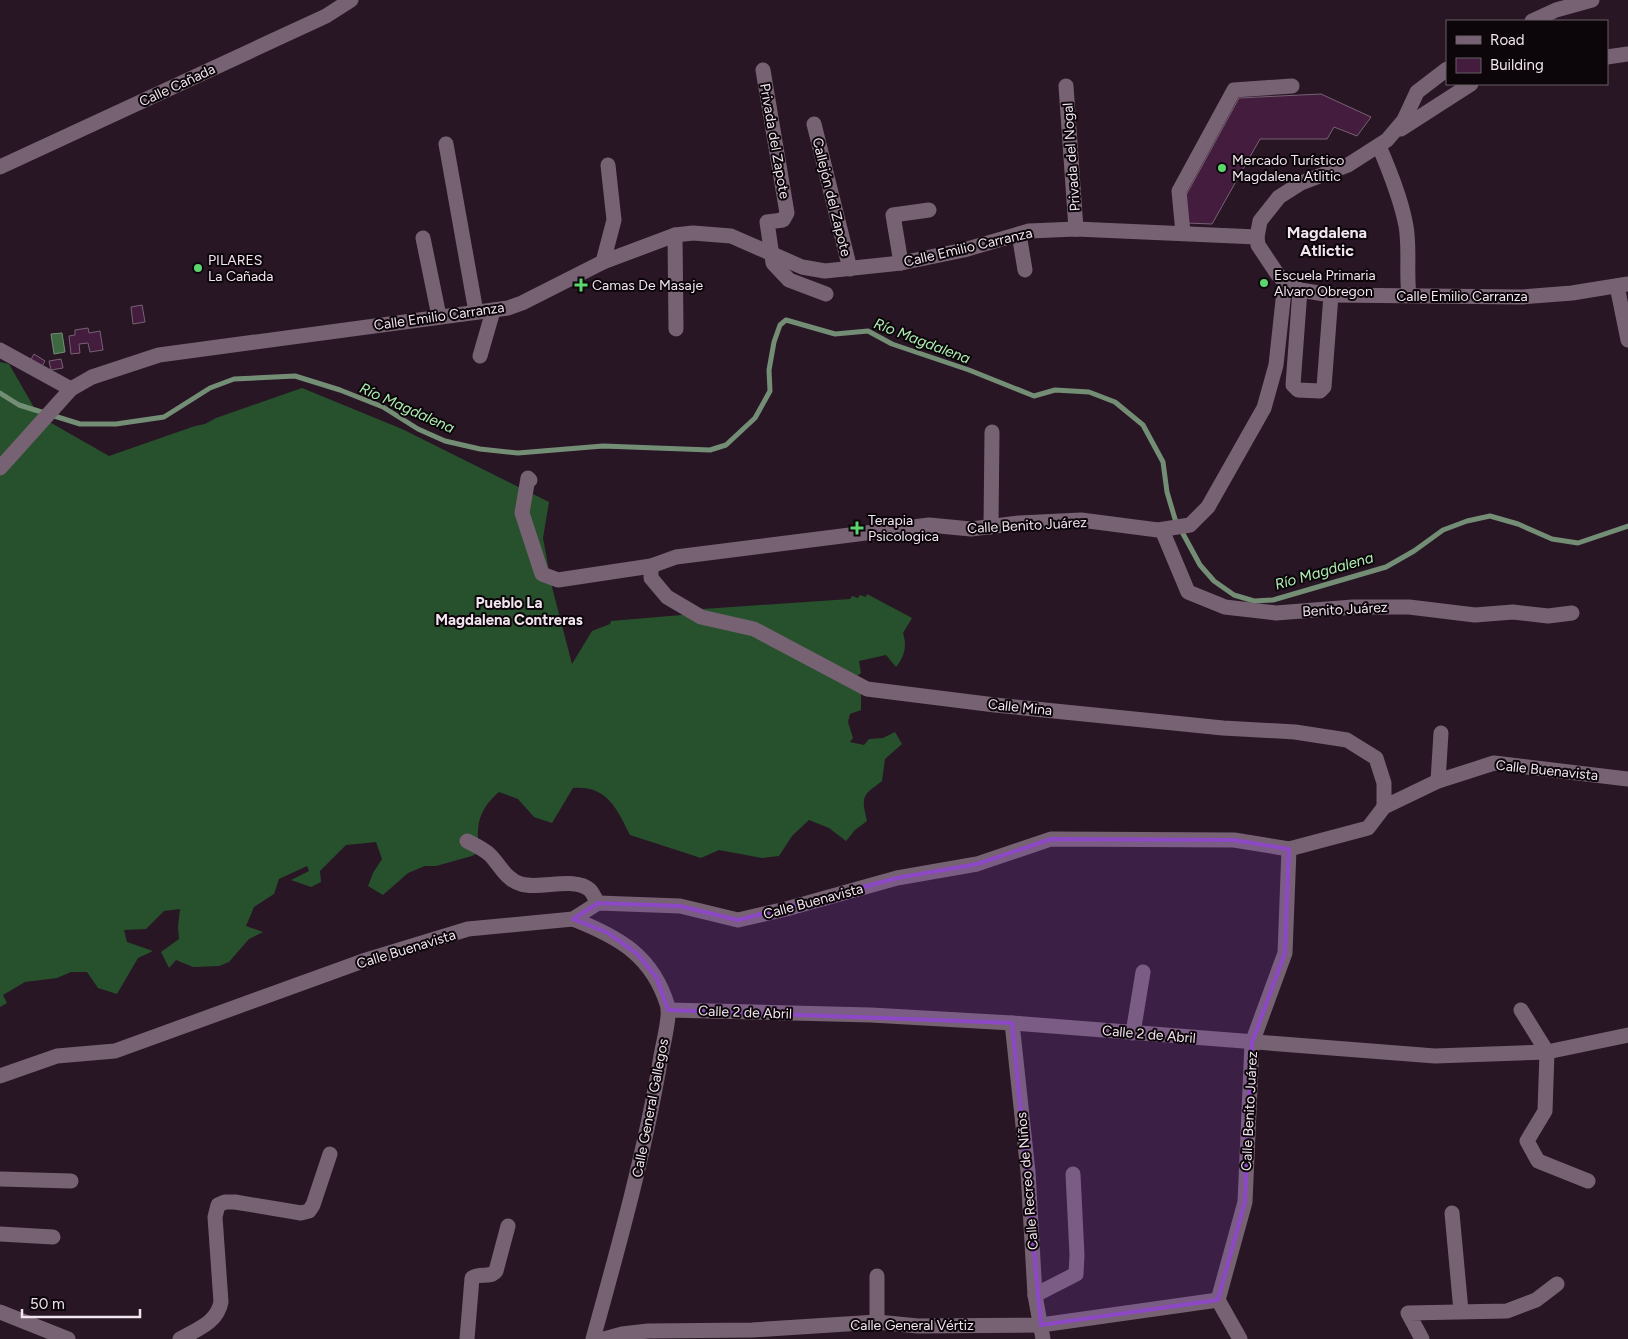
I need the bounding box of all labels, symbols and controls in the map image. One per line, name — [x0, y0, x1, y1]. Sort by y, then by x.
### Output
legend — [1446, 20, 1608, 85]
text: Road — [1490, 31, 1525, 49]
text: Building — [1490, 56, 1544, 74]
street label: Calle Cañada — [136, 60, 218, 110]
street label: Privada del Zapote — [756, 82, 793, 200]
street label: Privada del Nogal — [1059, 102, 1084, 212]
street label: Callejón del Zapote — [809, 136, 855, 259]
place label: Mercado Turístico Magdalena Atlitic — [1232, 152, 1344, 185]
marker: Mercado Turístico Magdalena Atlitic — [1216, 162, 1228, 174]
district label: Magdalena Atlictic — [1287, 223, 1367, 260]
street label: Calle Emilio Carranza — [902, 224, 1034, 271]
place label: PILARES La Cañada — [208, 252, 273, 285]
marker: PILARES La Cañada — [192, 262, 204, 274]
place label: Escuela Primaria Alvaro Obregon — [1274, 267, 1376, 300]
place label: Camas De Masaje — [592, 277, 703, 294]
marker: Escuela Primaria Alvaro Obregon — [1258, 277, 1270, 289]
marker: Camas De Masaje — [574, 278, 588, 292]
street label: Calle Emilio Carranza — [1396, 288, 1528, 305]
street label: Calle Emilio Carranza — [373, 299, 505, 334]
water label: Río Magdalena — [871, 314, 973, 368]
water label: Río Magdalena — [357, 379, 457, 437]
place label: Terapia Psicologica — [868, 512, 939, 545]
street label: Calle Benito Juárez — [967, 514, 1088, 537]
marker: Terapia Psicologica — [850, 521, 864, 535]
water label: Río Magdalena — [1273, 548, 1376, 594]
district label: Pueblo La Magdalena Contreras — [435, 594, 583, 629]
street label: Benito Juárez — [1302, 599, 1388, 620]
street label: Calle Mina — [987, 696, 1053, 719]
street label: Calle Buenavista — [1495, 757, 1599, 784]
street label: Calle Buenavista — [761, 880, 865, 923]
street label: Calle Buenavista — [355, 926, 458, 973]
street label: Calle 2 de Abril — [698, 1002, 792, 1023]
street label: Calle 2 de Abril — [1101, 1022, 1196, 1047]
street label: Calle General Gallegos — [629, 1037, 672, 1179]
street label: Calle Benito Juárez — [1238, 1051, 1261, 1171]
street label: Calle Recreo de Niños — [1013, 1111, 1042, 1251]
scale bar — [22, 1286, 140, 1318]
text: 50 m — [30, 1295, 65, 1313]
street label: Calle General Vértiz — [850, 1317, 974, 1334]

